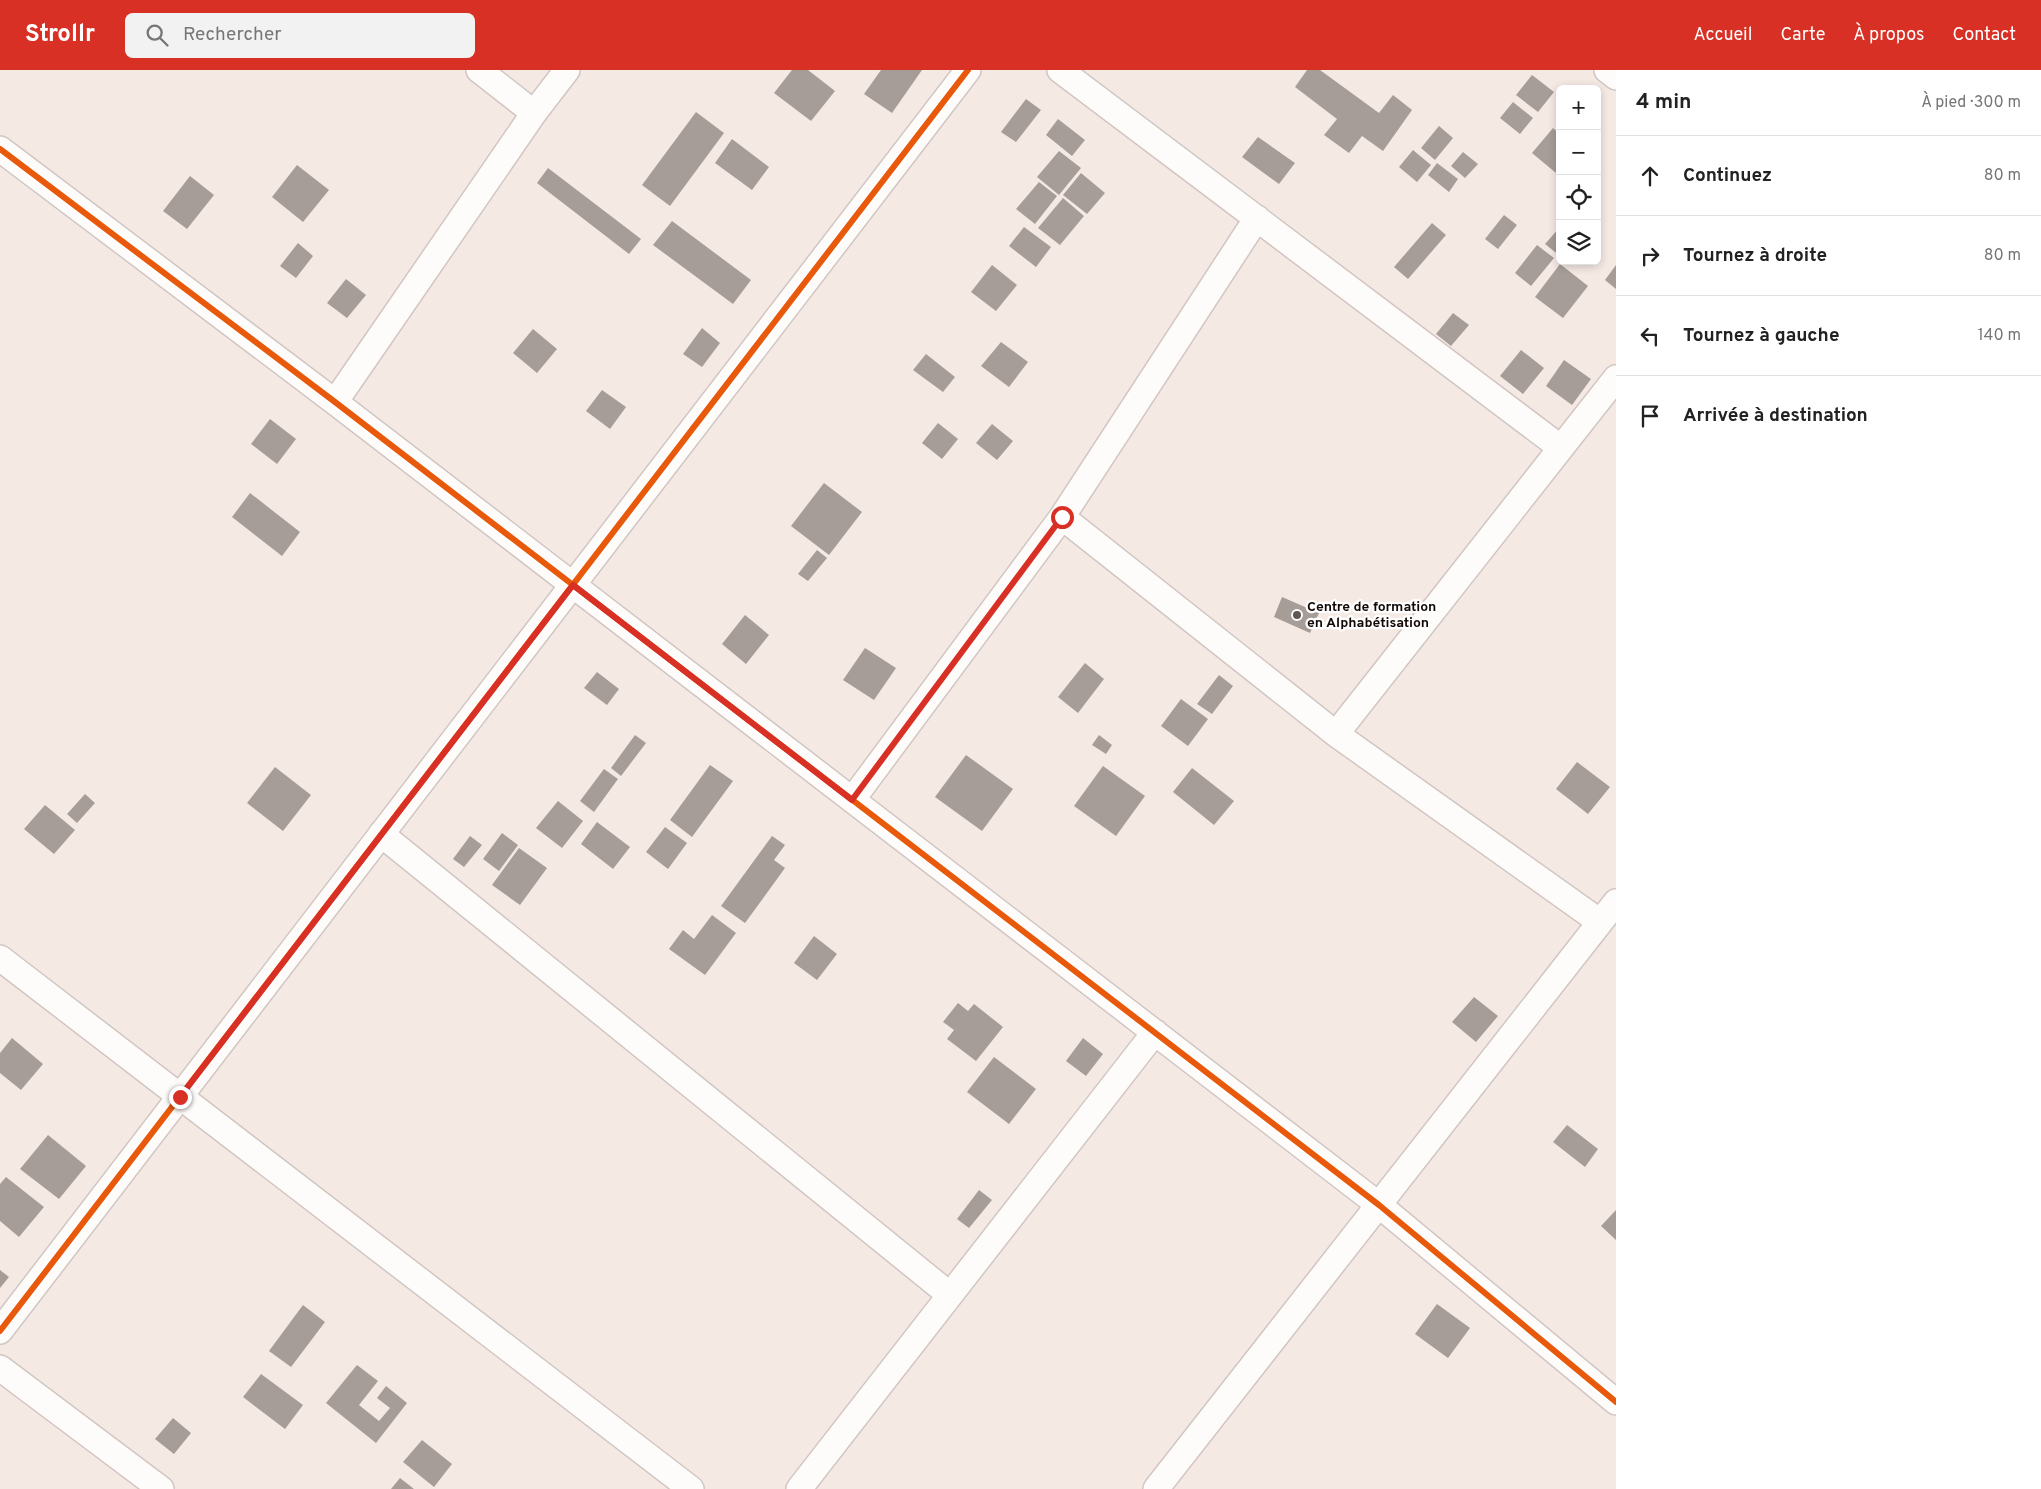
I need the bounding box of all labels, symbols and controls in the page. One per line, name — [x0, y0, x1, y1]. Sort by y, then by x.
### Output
search box — [125, 13, 475, 58]
text: Strollr — [25, 20, 95, 50]
icon: search — [143, 21, 171, 49]
text: Rechercher — [183, 23, 282, 47]
text: Accueil — [1693, 24, 1752, 47]
text: Carte — [1780, 24, 1825, 47]
text: À propos — [1853, 24, 1924, 47]
text: Contact — [1952, 24, 2016, 47]
map controls — [1556, 85, 1601, 265]
button: + — [1556, 85, 1601, 130]
text: 4 min — [1636, 89, 1692, 116]
text: À pied · 300 m — [1921, 93, 2021, 113]
button: − — [1556, 130, 1601, 175]
icon: ahead — [1636, 162, 1664, 190]
text: Continuez — [1683, 164, 1772, 188]
text: 80 m — [1984, 166, 2021, 186]
button: locate — [1556, 175, 1601, 220]
button: layers — [1556, 220, 1601, 265]
icon: right — [1636, 242, 1664, 270]
text: Tournez à droite — [1683, 244, 1827, 268]
text: 80 m — [1984, 246, 2021, 266]
icon: left — [1636, 322, 1664, 350]
text: Tournez à gauche — [1683, 324, 1840, 348]
text: 140 m — [1978, 326, 2021, 346]
icon: arrive — [1636, 402, 1664, 430]
text: Arrivée à destination — [1683, 404, 1868, 428]
route start — [1051, 506, 1074, 529]
place label: Centre de formation en Alphabétisation — [1307, 599, 1436, 632]
marker: Centre de formation en Alphabétisation — [1291, 609, 1303, 621]
route end — [169, 1086, 192, 1109]

